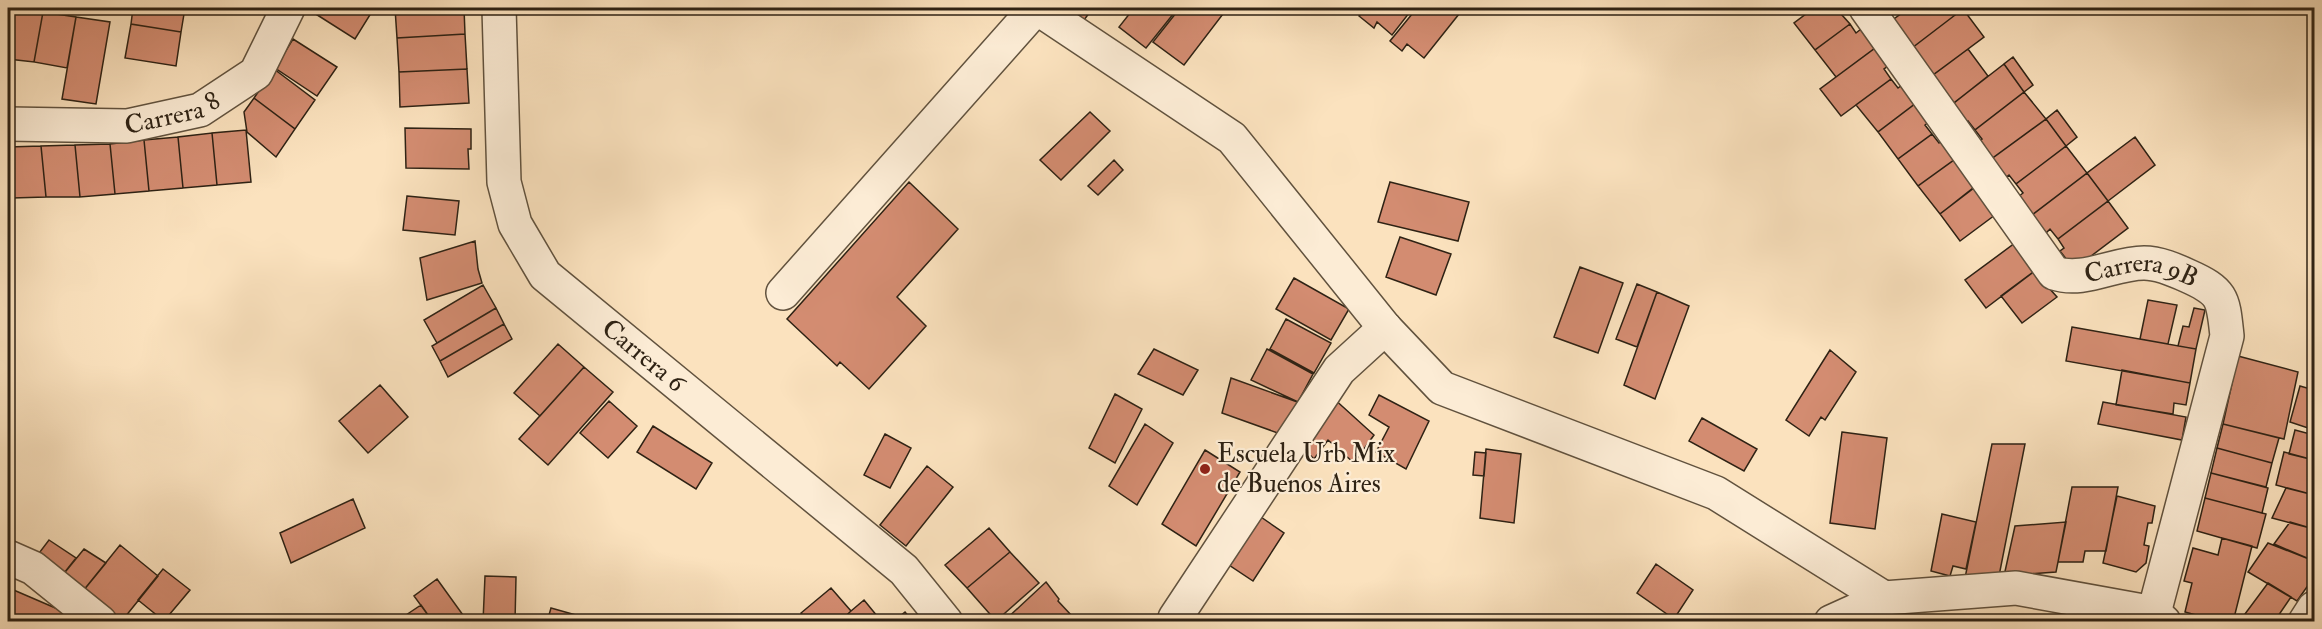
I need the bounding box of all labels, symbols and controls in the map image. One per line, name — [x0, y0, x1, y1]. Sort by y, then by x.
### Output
street label: Carrera 8 — [122, 85, 227, 142]
street label: Carrera 9B — [2081, 247, 2203, 294]
street label: Carrera 6 — [595, 312, 693, 401]
place label: Escuela Urb Mix de Buenos Aires — [1217, 438, 1395, 500]
marker: Escuela Urb Mix de Buenos Aires — [1198, 462, 1212, 476]

